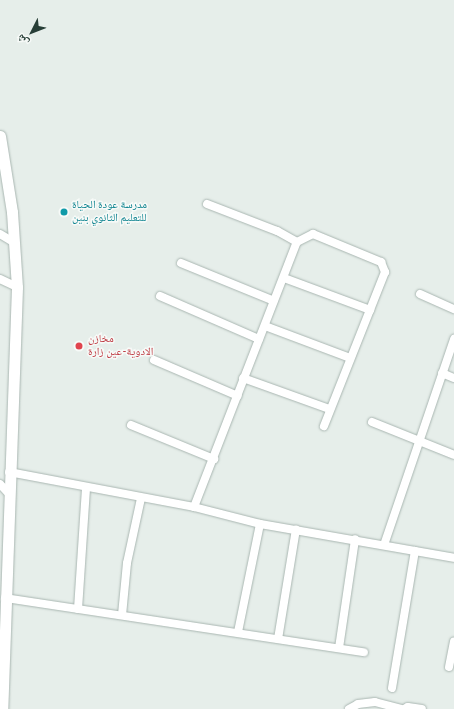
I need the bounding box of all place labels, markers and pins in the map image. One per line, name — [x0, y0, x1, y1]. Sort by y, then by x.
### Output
place label: مدرسة عودة الحياة للتعليم الثانوي بنين — [72, 199, 147, 225]
marker: مدرسة عودة الحياة للتعليم الثانوي بنين — [59, 207, 69, 217]
place label: مخازن الادوية-عين زارة — [88, 333, 153, 359]
marker: مخازن الادوية-عين زارة — [73, 340, 85, 352]

